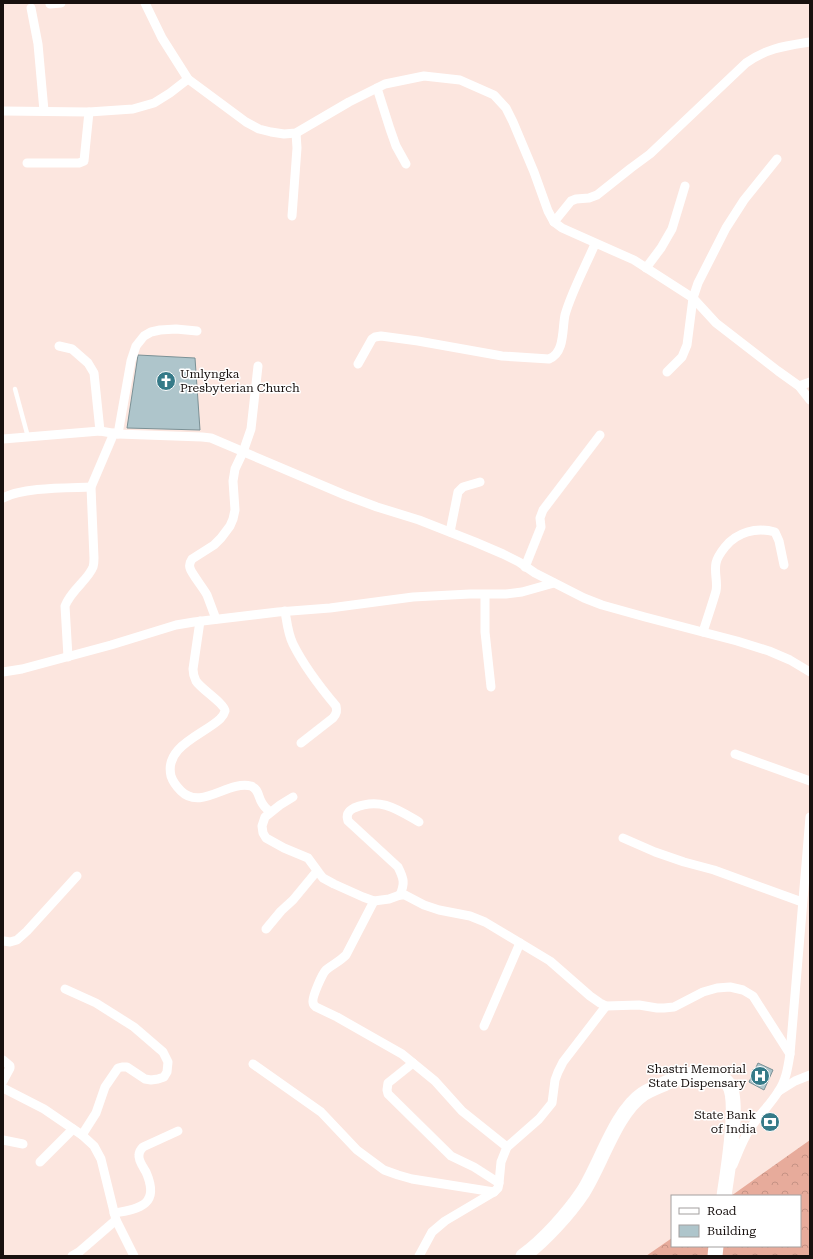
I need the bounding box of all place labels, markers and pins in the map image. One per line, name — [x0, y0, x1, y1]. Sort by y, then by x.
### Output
place label: Umlyngka Presbyterian Church — [180, 367, 300, 395]
church icon: Umlyngka Presbyterian Church — [155, 370, 177, 392]
place label: Shastri Memorial State Dispensary — [647, 1062, 747, 1090]
hospital icon: Shastri Memorial State Dispensary — [749, 1065, 771, 1087]
place label: State Bank of India — [694, 1108, 756, 1136]
bank icon: State Bank of India — [759, 1111, 781, 1133]

